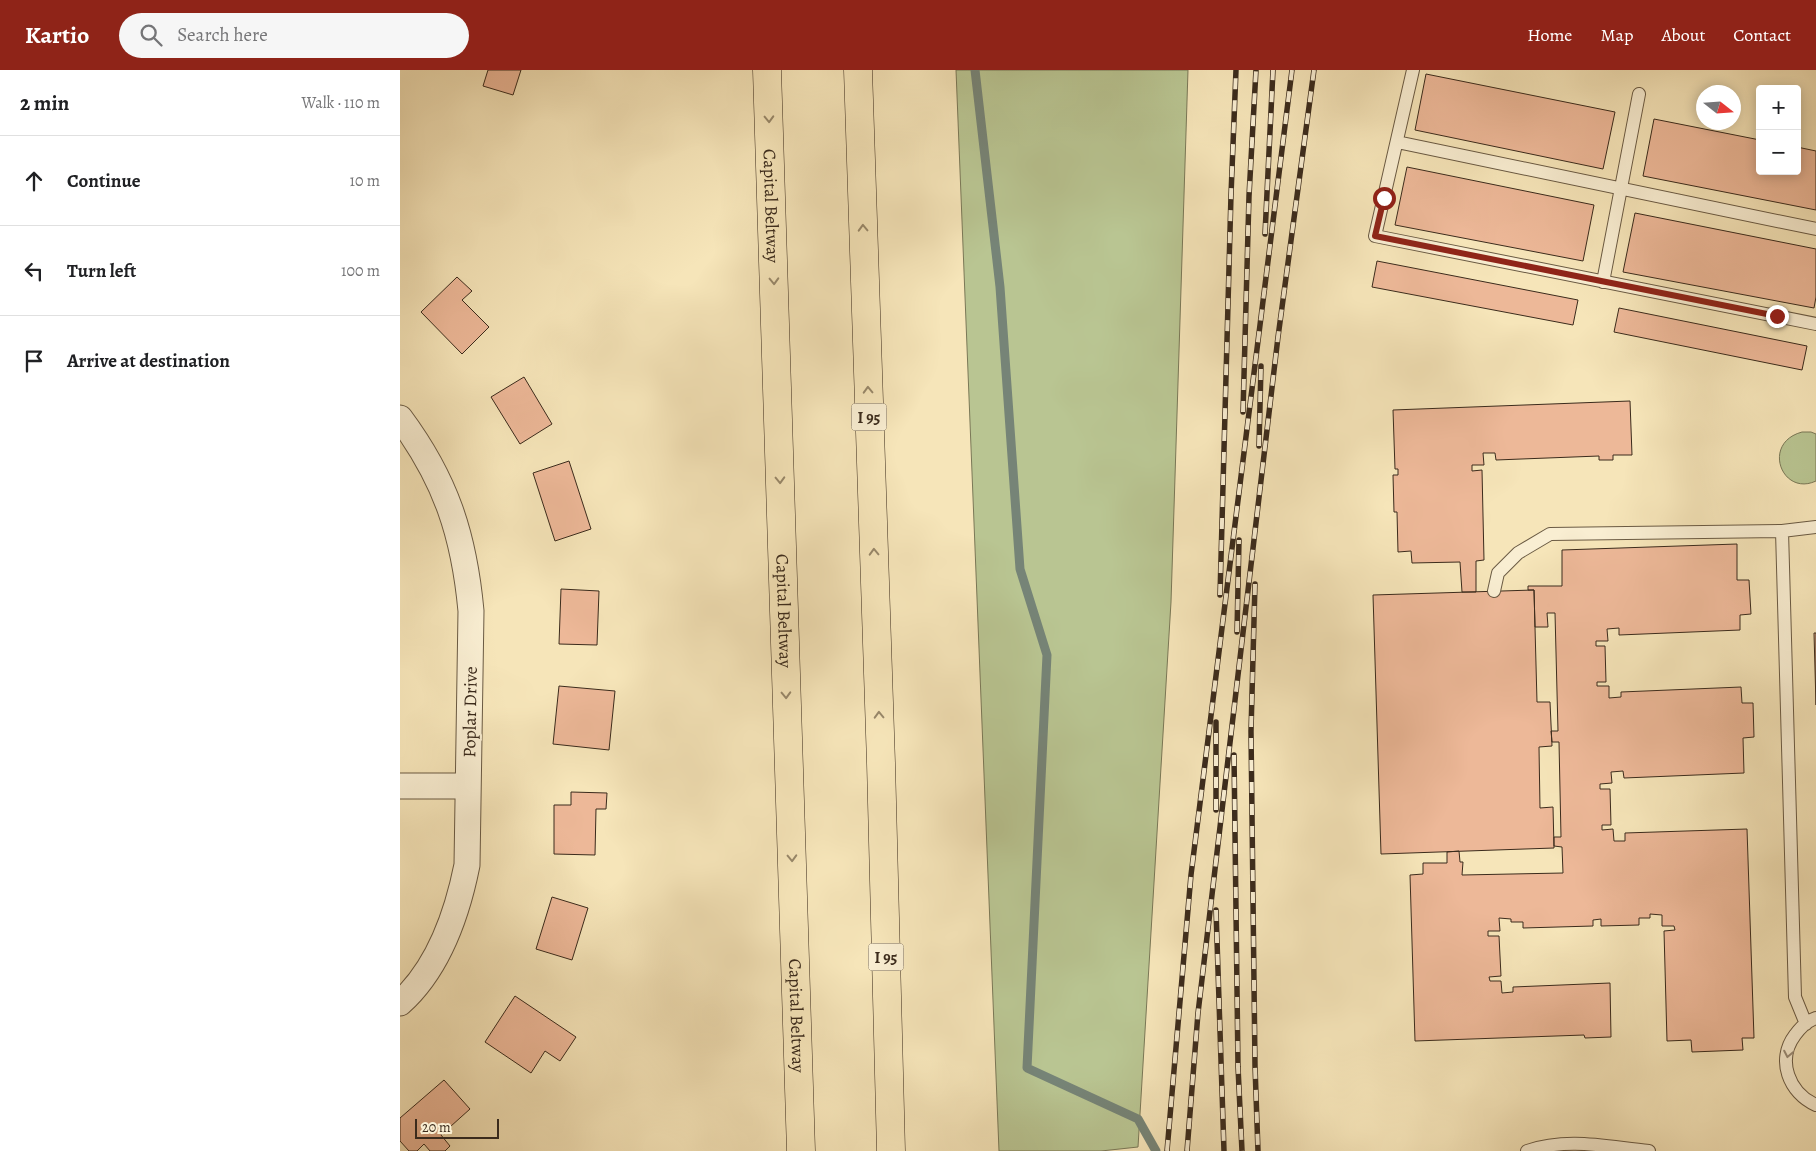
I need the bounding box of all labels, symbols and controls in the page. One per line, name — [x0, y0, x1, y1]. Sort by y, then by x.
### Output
search box — [119, 13, 469, 58]
text: Kartio — [25, 19, 89, 51]
icon: search — [137, 21, 165, 49]
text: Search here — [177, 22, 268, 48]
text: Home — [1527, 23, 1572, 47]
text: Map — [1600, 23, 1633, 47]
text: About — [1661, 23, 1705, 47]
text: Contact — [1733, 23, 1791, 47]
north arrow — [1696, 85, 1741, 130]
map controls — [1756, 85, 1801, 175]
button: + — [1756, 85, 1801, 130]
text: 2 min — [20, 89, 69, 117]
text: Walk · 110 m — [302, 92, 380, 114]
one-way arrow — [764, 115, 774, 123]
button: − — [1756, 130, 1801, 175]
street label: Capital Beltway — [757, 149, 785, 264]
icon: ahead — [20, 167, 48, 195]
text: Continue — [67, 168, 141, 194]
text: 10 m — [350, 170, 380, 192]
route start — [1373, 187, 1396, 210]
one-way arrow — [858, 223, 868, 231]
icon: left — [20, 257, 48, 285]
text: Turn left — [67, 258, 136, 284]
text: 100 m — [341, 260, 380, 282]
one-way arrow — [768, 277, 779, 285]
route end — [1766, 305, 1789, 328]
icon: arrive — [20, 347, 48, 375]
text: Arrive at destination — [67, 348, 230, 374]
one-way arrow — [863, 386, 874, 394]
road number: I 95 — [852, 404, 886, 431]
one-way arrow — [774, 477, 785, 485]
one-way arrow — [868, 548, 879, 556]
street label: Capital Beltway — [770, 553, 798, 669]
street label: Poplar Drive — [457, 666, 483, 758]
one-way arrow — [781, 692, 792, 700]
one-way arrow — [874, 711, 885, 719]
one-way arrow — [786, 854, 797, 862]
road number: I 95 — [868, 944, 904, 970]
street label: Capital Beltway — [783, 958, 811, 1074]
one-way arrow — [1783, 1049, 1793, 1058]
scale bar — [415, 1116, 499, 1139]
text: 20 m — [422, 1118, 451, 1137]

